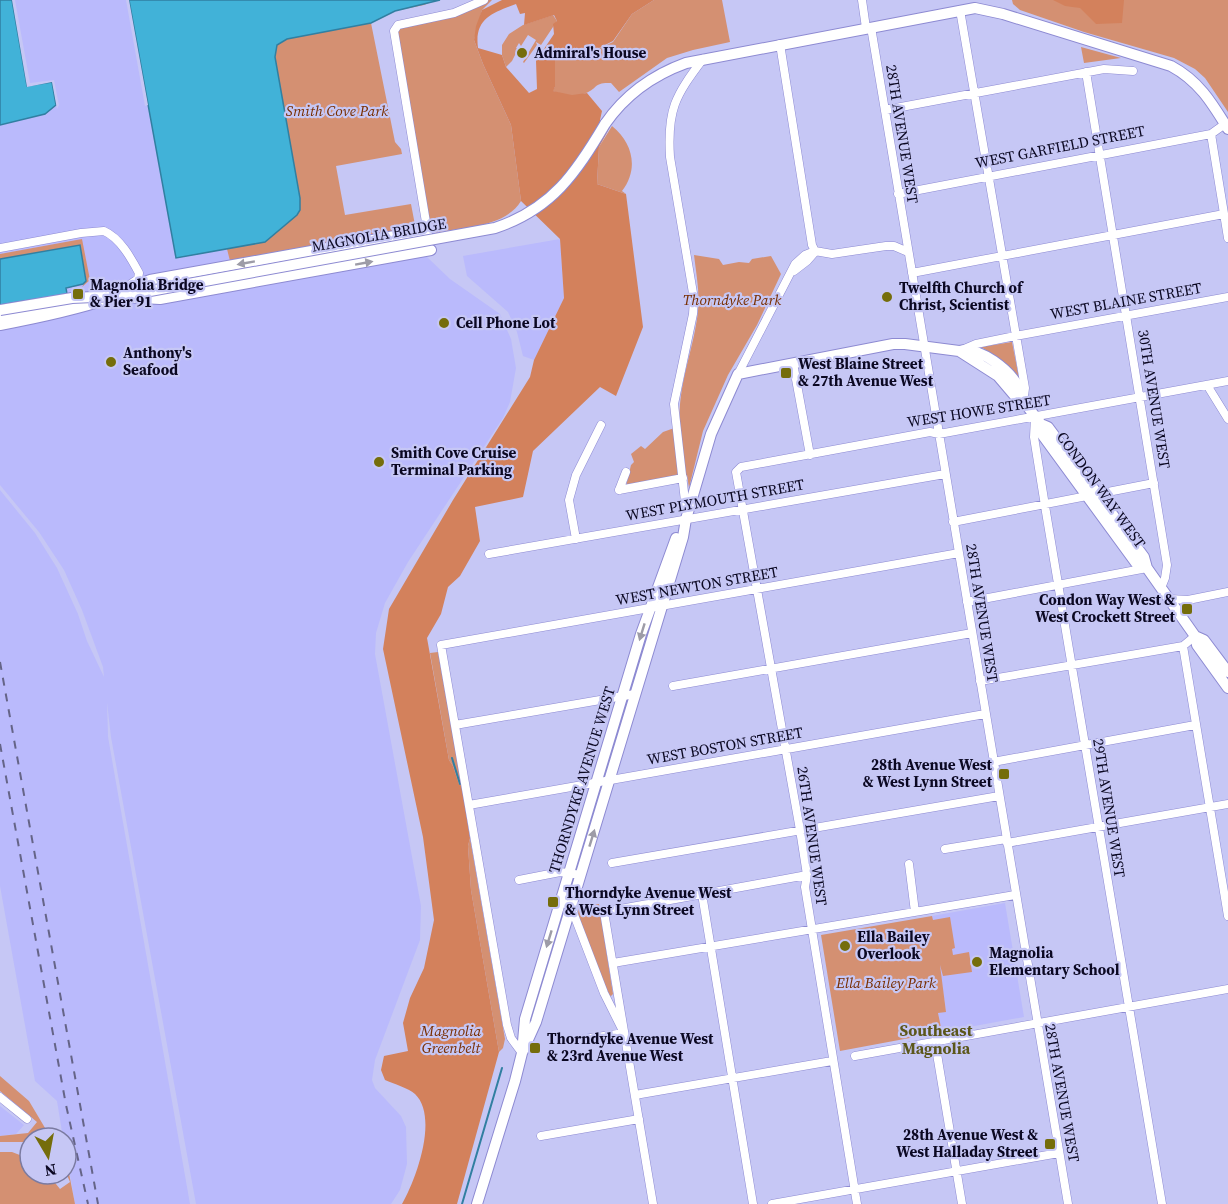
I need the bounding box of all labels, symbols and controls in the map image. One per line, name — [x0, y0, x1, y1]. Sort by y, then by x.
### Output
place label: Admiral's House — [534, 42, 647, 63]
marker: Admiral's House — [515, 46, 529, 60]
street label: 28TH AVENUE WEST — [881, 63, 924, 205]
park label: Smith Cove Park — [286, 100, 389, 121]
street label: WEST GARFIELD STREET — [973, 120, 1147, 173]
street label: MAGNOLIA BRIDGE — [310, 212, 448, 257]
one-way arrow — [355, 258, 374, 267]
one-way arrow — [236, 259, 255, 268]
place label: Magnolia Bridge & Pier 91 — [90, 274, 204, 312]
place label: Twelfth Church of Christ, Scientist — [899, 277, 1024, 315]
street label: WEST BLAINE STREET — [1048, 277, 1203, 324]
marker: Magnolia Bridge & Pier 91 — [71, 287, 85, 301]
park label: Thorndyke Park — [683, 289, 782, 310]
marker: Twelfth Church of Christ, Scientist — [880, 290, 894, 304]
place label: Cell Phone Lot — [456, 312, 556, 333]
marker: Cell Phone Lot — [437, 316, 451, 330]
street label: 30TH AVENUE WEST — [1133, 328, 1176, 470]
place label: Anthony's Seafood — [123, 342, 192, 380]
place label: West Blaine Street & 27th Avenue West — [798, 353, 934, 391]
marker: Anthony's Seafood — [104, 355, 118, 369]
marker: West Blaine Street & 27th Avenue West — [779, 366, 793, 380]
street label: WEST HOWE STREET — [905, 389, 1052, 432]
street label: CONDON WAY WEST — [1052, 427, 1151, 552]
place label: Smith Cove Cruise Terminal Parking — [391, 442, 516, 480]
marker: Smith Cove Cruise Terminal Parking — [372, 455, 386, 469]
street label: WEST PLYMOUTH STREET — [624, 473, 806, 526]
street label: 28TH AVENUE WEST — [961, 542, 1004, 684]
street label: WEST NEWTON STREET — [614, 561, 780, 610]
place label: Condon Way West & West Crockett Street — [1035, 589, 1176, 627]
marker: Condon Way West & West Crockett Street — [1180, 602, 1194, 616]
one-way arrow — [637, 623, 646, 641]
street label: THORNDYKE AVENUE WEST — [543, 684, 620, 876]
street label: WEST BOSTON STREET — [645, 721, 805, 770]
street label: 29TH AVENUE WEST — [1088, 737, 1131, 879]
place label: 28th Avenue West & West Lynn Street — [863, 754, 993, 792]
street label: 26TH AVENUE WEST — [792, 765, 833, 907]
marker: 28th Avenue West & West Lynn Street — [997, 767, 1011, 781]
one-way arrow — [588, 829, 597, 847]
place label: Thorndyke Avenue West & West Lynn Street — [565, 882, 732, 920]
marker: Thorndyke Avenue West & West Lynn Street — [546, 895, 560, 909]
place label: Ella Bailey Overlook — [857, 926, 930, 964]
one-way arrow — [544, 930, 553, 948]
marker: Ella Bailey Overlook — [838, 939, 852, 953]
place label: Magnolia Elementary School — [989, 942, 1120, 980]
marker: Magnolia Elementary School — [970, 955, 984, 969]
park label: Ella Bailey Park — [835, 972, 937, 993]
district label: Southeast Magnolia — [900, 1019, 973, 1059]
park label: Magnolia Greenbelt — [420, 1020, 482, 1058]
street label: 28TH AVENUE WEST — [1040, 1022, 1085, 1164]
place label: Thorndyke Avenue West & 23rd Avenue West — [547, 1028, 714, 1066]
marker: Thorndyke Avenue West & 23rd Avenue West — [528, 1041, 542, 1055]
place label: 28th Avenue West & West Halladay Street — [896, 1124, 1039, 1162]
north arrow — [18, 1126, 78, 1186]
marker: 28th Avenue West & West Halladay Street — [1043, 1137, 1057, 1151]
text: N — [43, 1159, 58, 1183]

